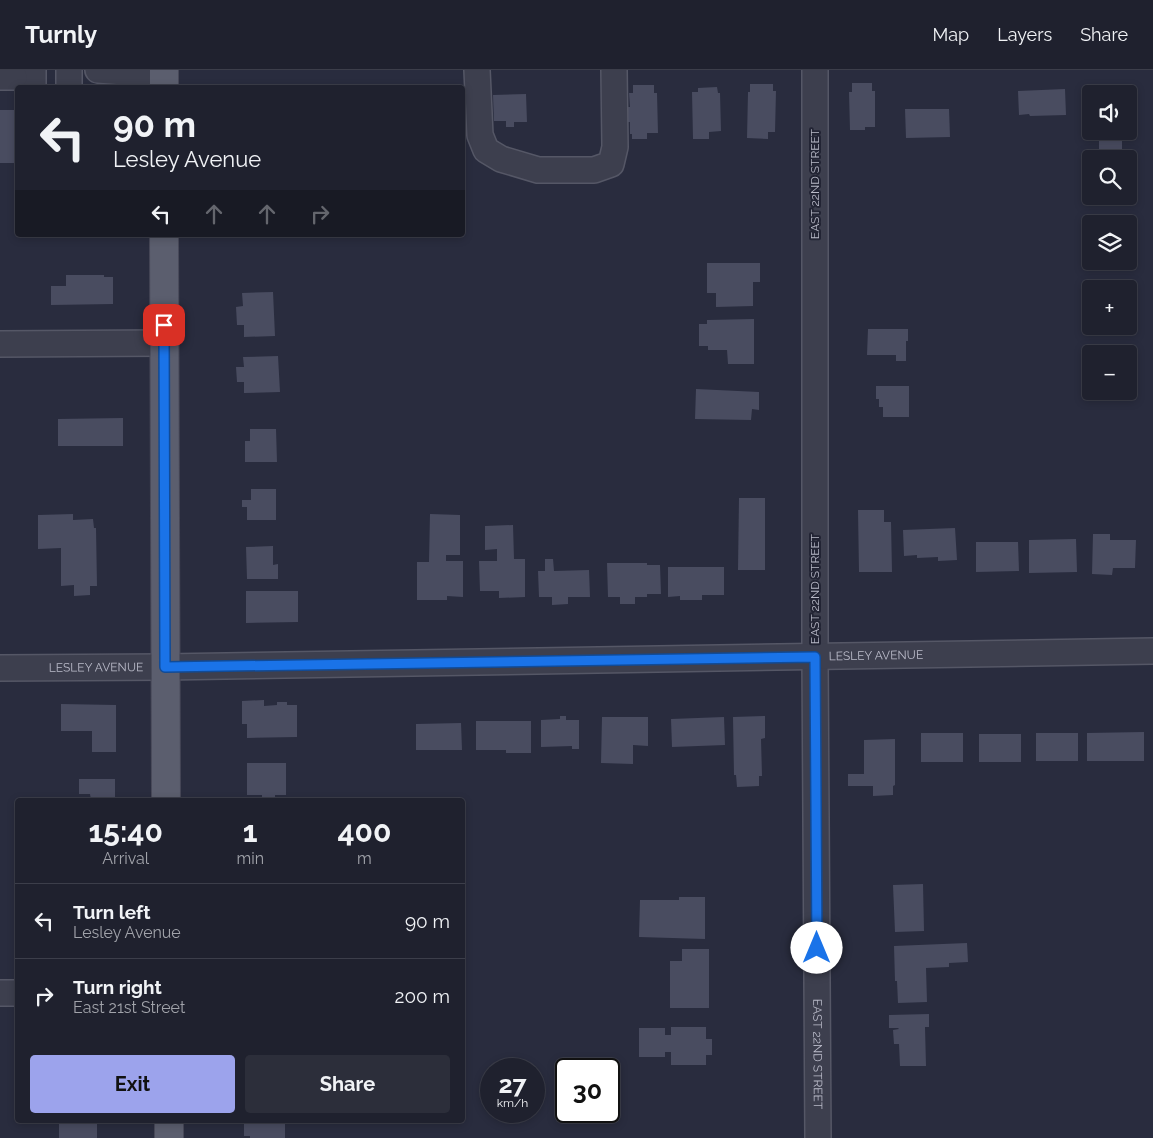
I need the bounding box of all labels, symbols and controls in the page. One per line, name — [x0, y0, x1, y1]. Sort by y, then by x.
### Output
text: Turnly — [25, 20, 97, 49]
text: Map — [933, 24, 969, 45]
text: Layers — [997, 24, 1052, 45]
text: Share — [1080, 24, 1128, 45]
map controls — [1082, 85, 1137, 400]
button: sound — [1082, 85, 1137, 140]
text: 90 m — [113, 104, 196, 145]
icon: left — [30, 105, 95, 170]
street label: EAST 22ND STREET — [808, 128, 822, 239]
text: Lesley Avenue — [113, 146, 261, 172]
button: search — [1082, 150, 1137, 205]
icon: left — [147, 200, 175, 228]
icon: ahead — [200, 200, 228, 228]
icon: ahead — [253, 200, 281, 228]
icon: right — [306, 200, 334, 228]
button: layers — [1082, 215, 1137, 270]
button: + — [1082, 280, 1137, 335]
pin — [143, 304, 185, 346]
icon: arrive — [150, 311, 178, 339]
button: − — [1082, 345, 1137, 400]
street label: EAST 22ND STREET — [808, 533, 822, 644]
street label: LESLEY AVENUE — [829, 648, 923, 663]
street label: LESLEY AVENUE — [49, 660, 143, 675]
text: 15:40 — [89, 814, 163, 849]
text: 1 — [243, 814, 258, 849]
text: 400 — [337, 814, 391, 849]
text: Arrival — [102, 849, 149, 868]
text: min — [236, 849, 264, 868]
text: m — [357, 849, 372, 868]
text: Turn left — [73, 901, 150, 923]
icon: left — [30, 907, 58, 935]
text: 90 m — [405, 910, 450, 932]
position arrow — [790, 921, 842, 973]
text: Lesley Avenue — [73, 923, 181, 942]
text: Turn right — [73, 976, 162, 998]
icon: right — [30, 982, 58, 1010]
text: 200 m — [395, 985, 450, 1007]
text: East 21st Street — [73, 998, 185, 1017]
street label: EAST 22ND STREET — [810, 999, 825, 1110]
button: Exit — [30, 1055, 235, 1113]
button: Share — [245, 1055, 450, 1113]
speed limit sign: 30 — [555, 1058, 620, 1123]
text: 27 — [498, 1069, 527, 1099]
text: km/h — [497, 1096, 528, 1110]

